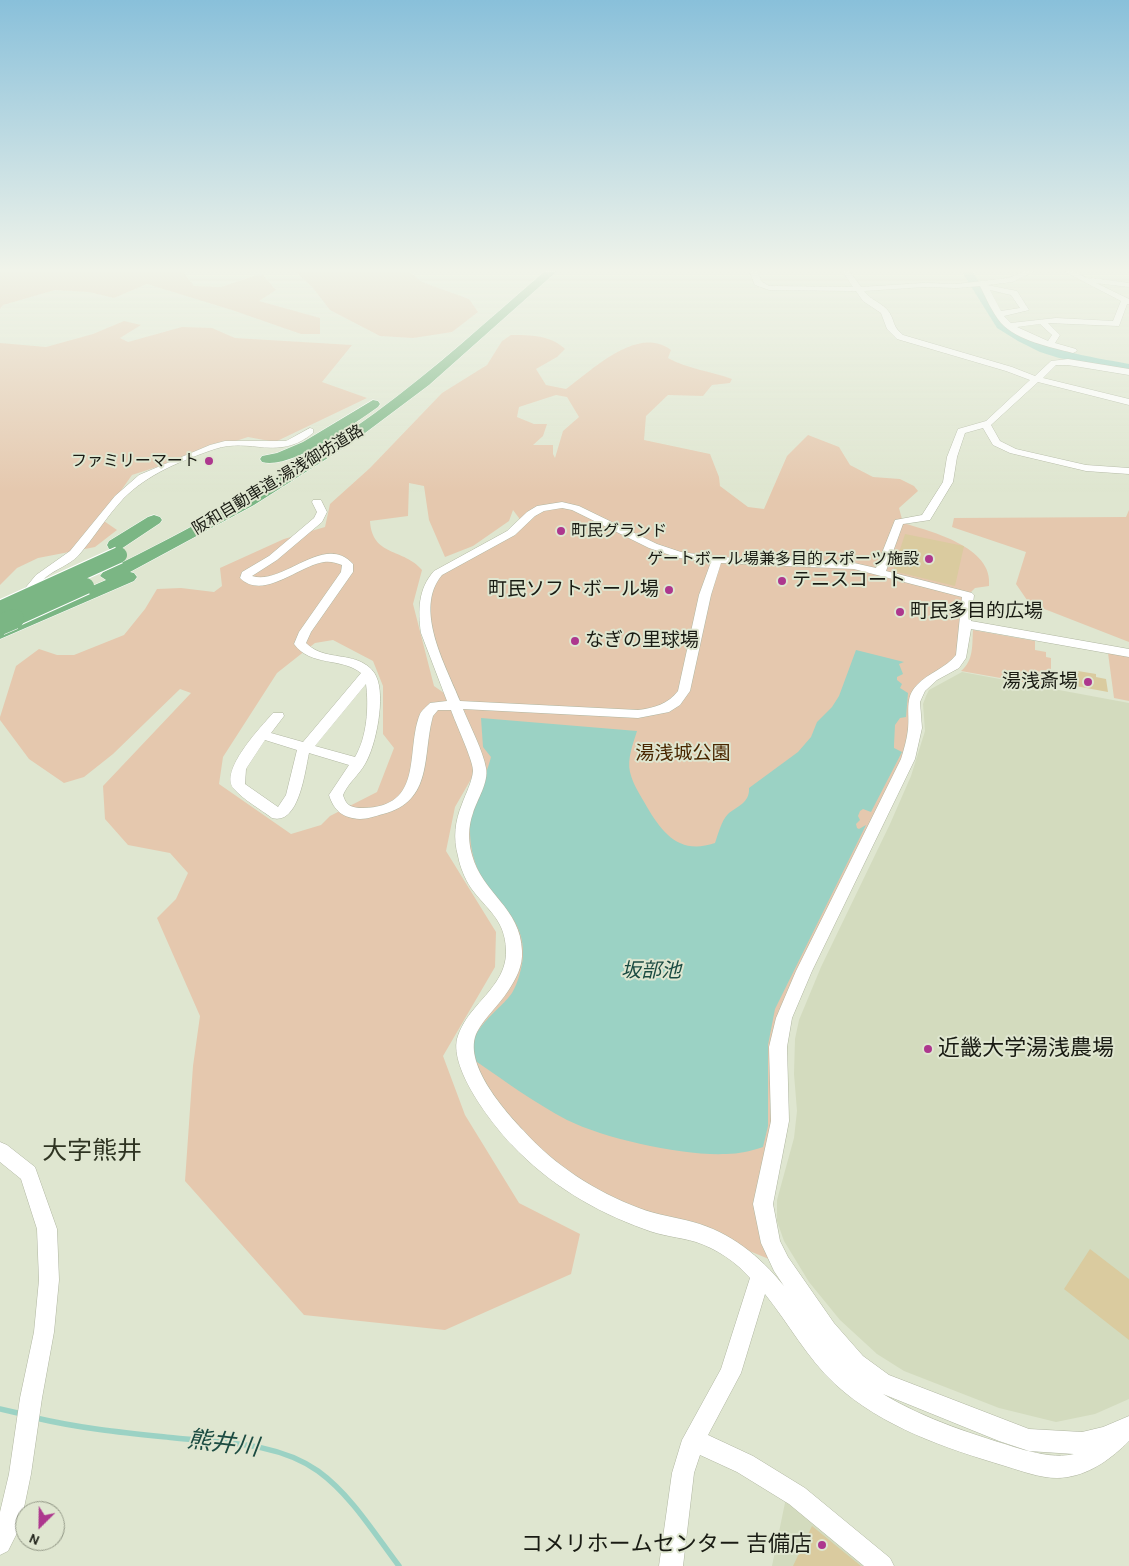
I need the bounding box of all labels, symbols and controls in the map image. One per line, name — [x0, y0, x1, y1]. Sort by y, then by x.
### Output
street label: 阪和自動車道;湯浅御坊道路 — [189, 421, 367, 539]
place label: ファミリーマート — [71, 451, 199, 471]
marker: ファミリーマート — [203, 455, 215, 467]
place label: 町民グランド — [571, 521, 667, 541]
marker: 町民グランド — [555, 525, 567, 537]
place label: ゲートボール場兼多目的スポーツ施設 — [647, 549, 919, 569]
marker: ゲートボール場兼多目的スポーツ施設 — [923, 553, 935, 565]
place label: テニスコート — [792, 570, 906, 592]
marker: テニスコート — [776, 575, 788, 587]
place label: 町民ソフトボール場 — [488, 579, 659, 601]
marker: 町民ソフトボール場 — [663, 584, 675, 596]
place label: 町民多目的広場 — [910, 601, 1043, 623]
marker: 町民多目的広場 — [894, 606, 906, 618]
place label: なぎの里球場 — [585, 630, 699, 652]
marker: なぎの里球場 — [569, 635, 581, 647]
place label: 湯浅斎場 — [1002, 671, 1078, 693]
marker: 湯浅斎場 — [1082, 676, 1094, 688]
park label: 湯浅城公園 — [636, 743, 730, 765]
water label: 坂部池 — [621, 959, 681, 983]
place label: 近畿大学湯浅農場 — [938, 1036, 1114, 1062]
marker: 近畿大学湯浅農場 — [922, 1043, 934, 1055]
district label: 大字熊井 — [42, 1137, 142, 1167]
water label: 熊井川 — [186, 1425, 260, 1463]
north arrow — [15, 1501, 65, 1551]
text: N — [26, 1530, 42, 1549]
place label: コメリホームセンター 吉備店 — [521, 1532, 812, 1558]
marker: コメリホームセンター 吉備店 — [816, 1539, 828, 1551]

